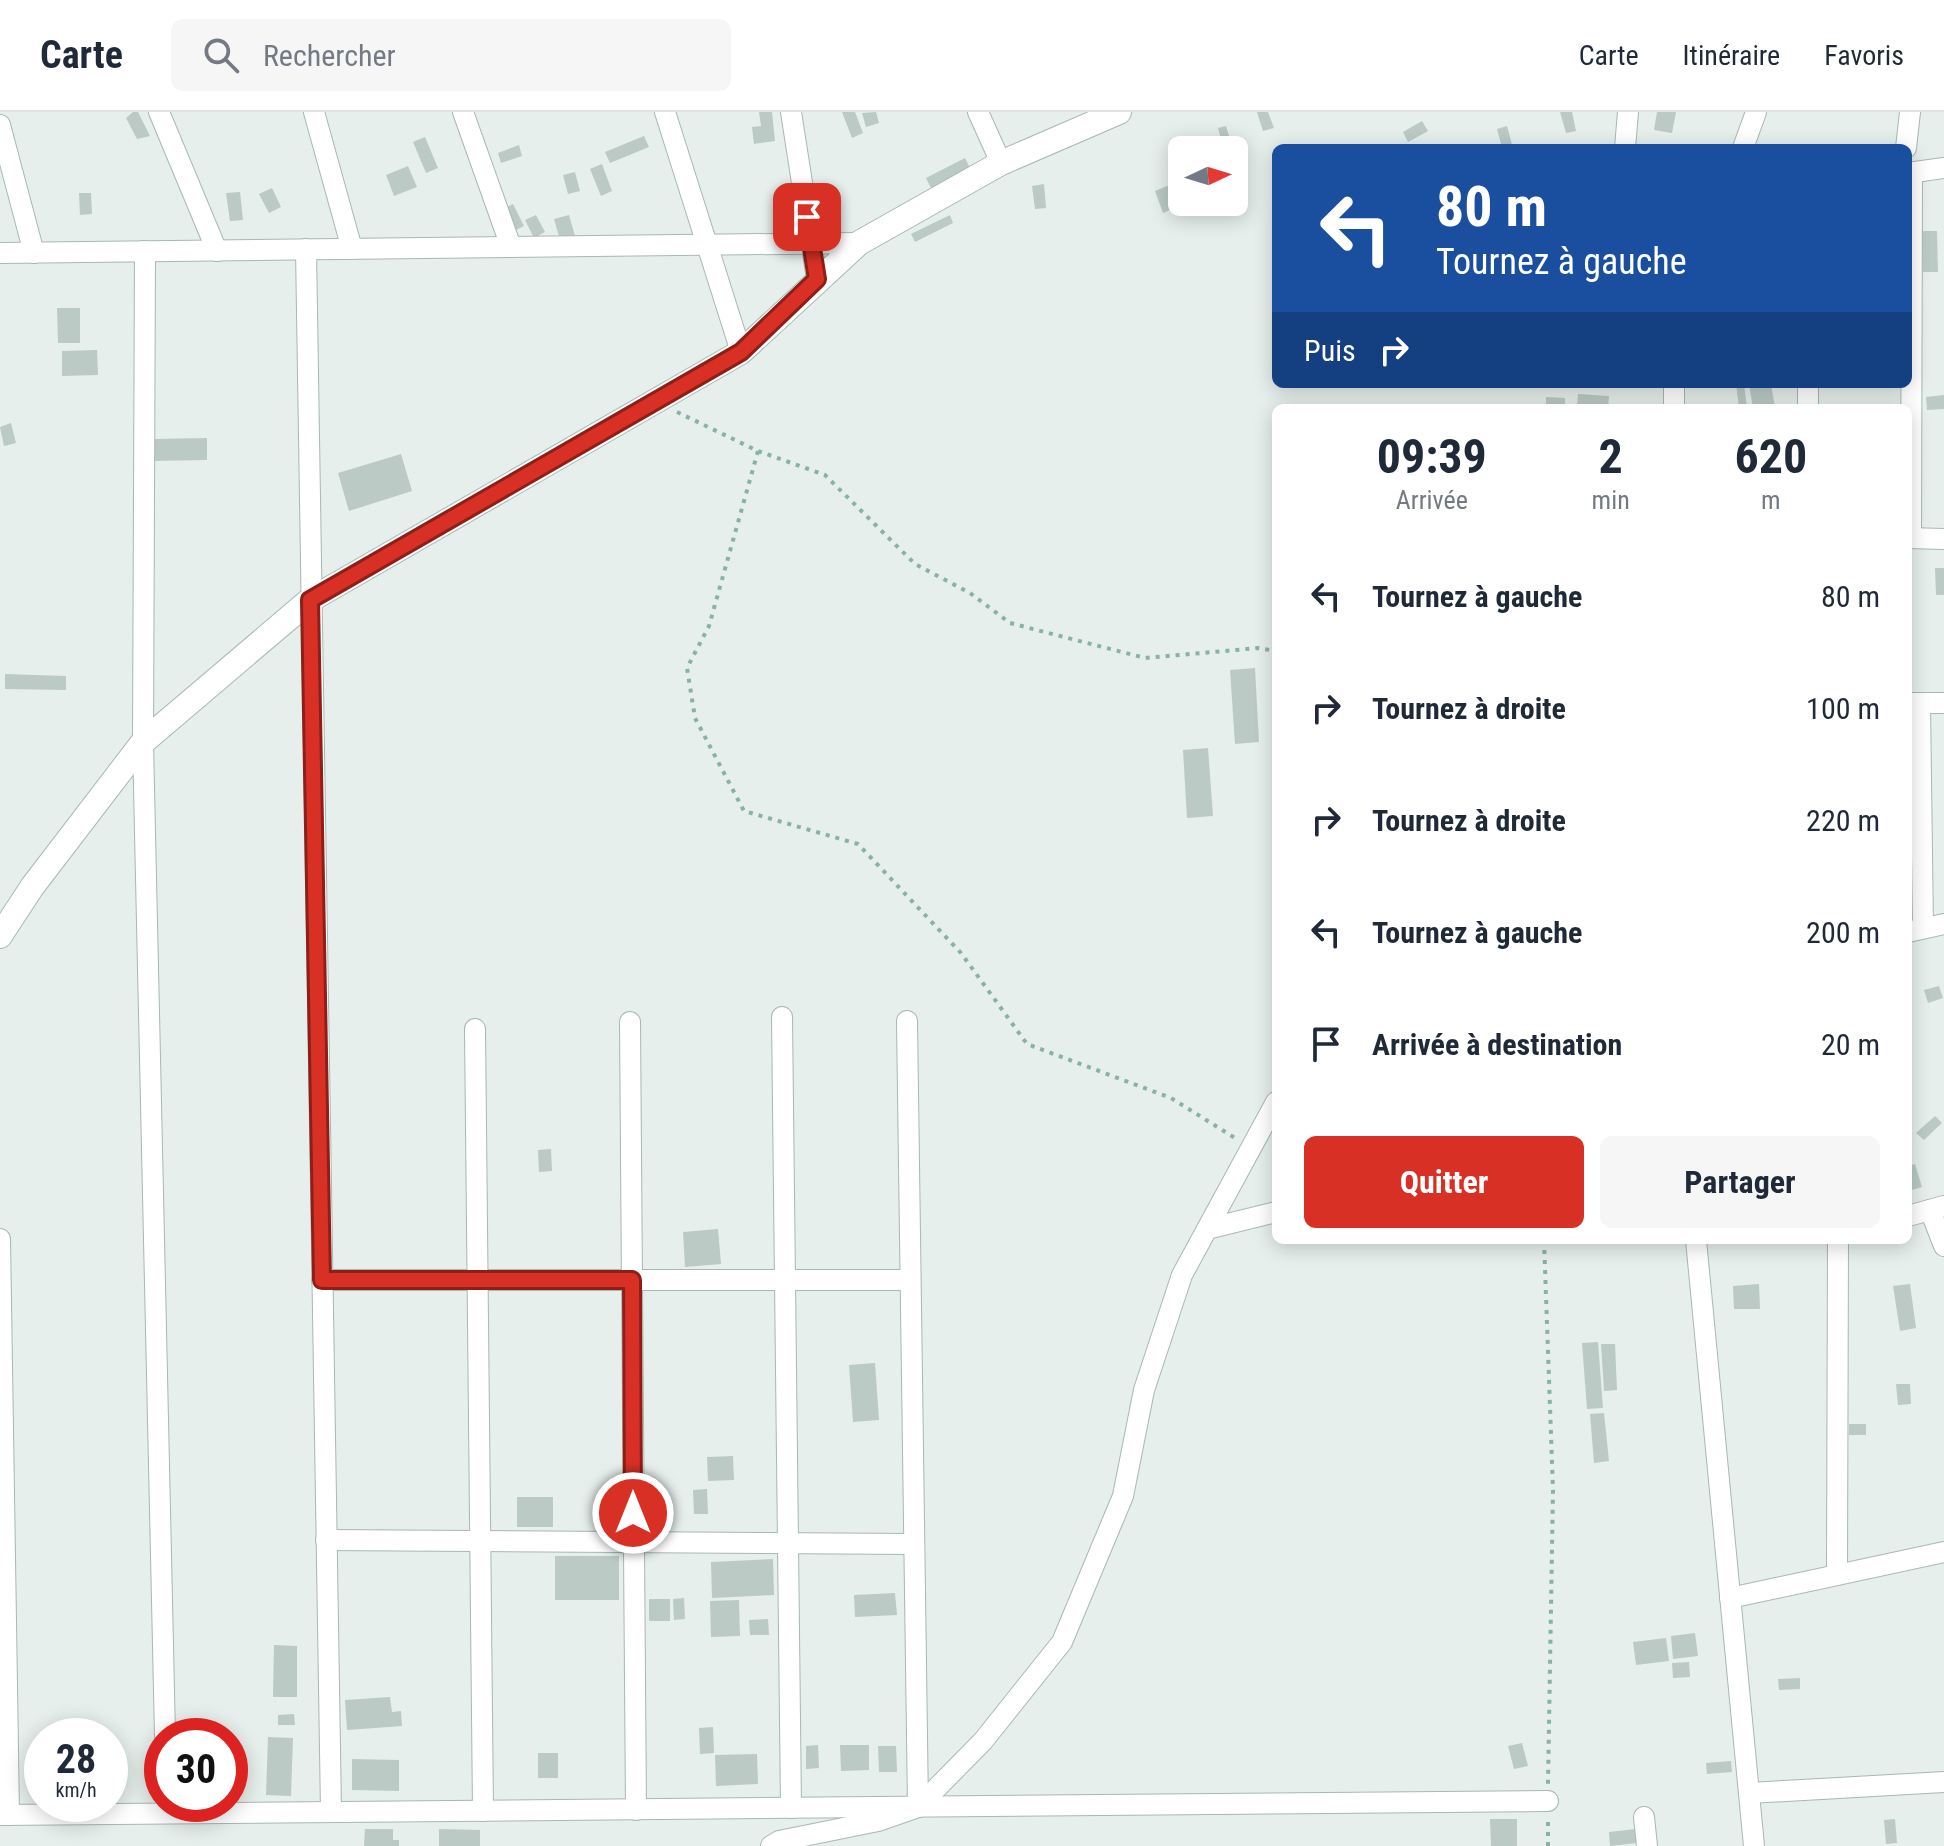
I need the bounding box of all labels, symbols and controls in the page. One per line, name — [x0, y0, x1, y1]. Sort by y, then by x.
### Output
search box — [171, 19, 731, 91]
text: Carte — [40, 33, 123, 77]
icon: search — [199, 33, 243, 77]
text: Rechercher — [263, 38, 396, 73]
text: Carte — [1579, 39, 1639, 72]
text: Itinéraire — [1683, 39, 1780, 72]
text: Favoris — [1824, 39, 1904, 72]
north arrow — [1168, 136, 1248, 216]
map controls — [1168, 136, 1248, 216]
text: 80 m — [1436, 174, 1547, 240]
icon: left — [1304, 176, 1408, 280]
pin — [773, 183, 841, 251]
icon: arrive — [785, 195, 829, 239]
text: Tournez à gauche — [1436, 241, 1687, 283]
icon: right — [1372, 328, 1416, 372]
text: Puis — [1304, 333, 1356, 368]
text: 09:39 — [1377, 428, 1487, 485]
text: 2 — [1599, 428, 1623, 485]
text: 620 — [1734, 428, 1807, 485]
text: Arrivée — [1396, 485, 1468, 515]
text: min — [1592, 485, 1630, 515]
text: m — [1761, 485, 1781, 515]
icon: left — [1304, 574, 1348, 618]
text: Tournez à gauche — [1372, 579, 1582, 614]
text: 80 m — [1821, 579, 1880, 614]
icon: right — [1304, 686, 1348, 730]
text: Tournez à droite — [1372, 691, 1566, 726]
text: 100 m — [1806, 691, 1880, 726]
icon: right — [1304, 798, 1348, 842]
text: Tournez à droite — [1372, 803, 1566, 838]
text: 220 m — [1806, 803, 1880, 838]
icon: left — [1304, 910, 1348, 954]
text: Tournez à gauche — [1372, 915, 1582, 950]
text: 200 m — [1806, 915, 1880, 950]
icon: arrive — [1304, 1022, 1348, 1066]
text: Arrivée à destination — [1372, 1027, 1622, 1062]
text: 20 m — [1821, 1027, 1880, 1062]
button: Quitter — [1304, 1136, 1584, 1228]
button: Partager — [1600, 1136, 1880, 1228]
position arrow — [591, 1471, 675, 1555]
speed limit sign: 30 — [144, 1718, 248, 1822]
text: 28 — [56, 1736, 96, 1783]
text: km/h — [55, 1778, 97, 1802]

